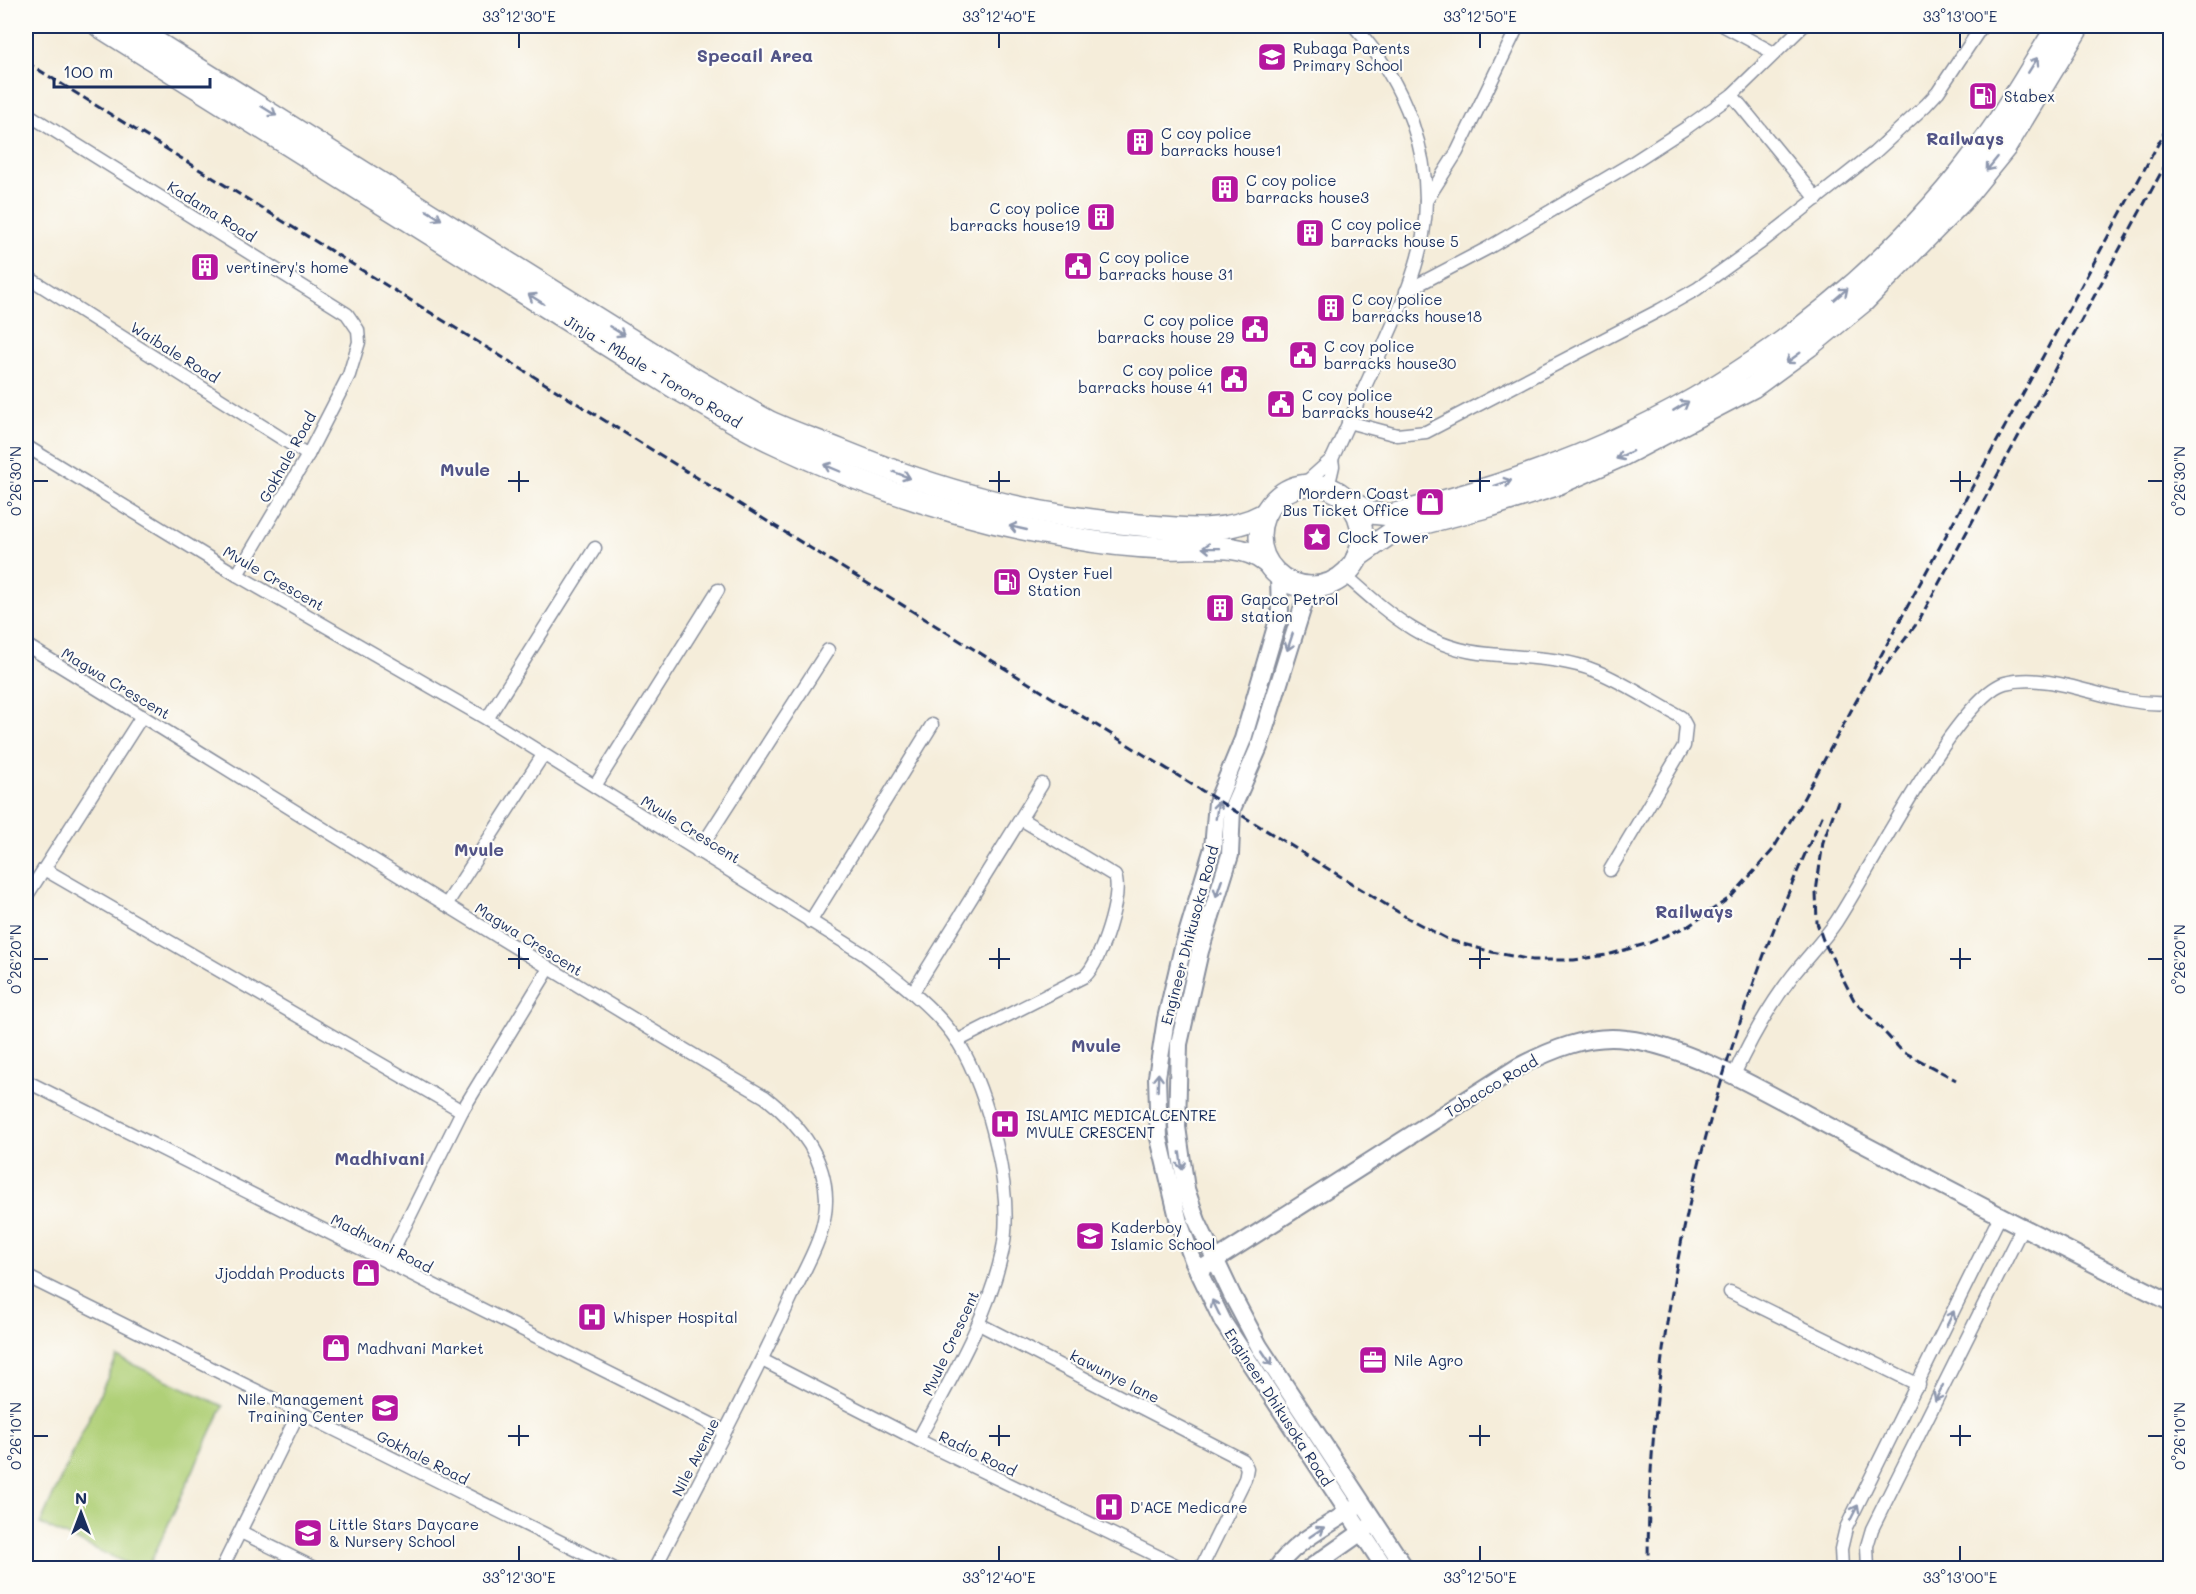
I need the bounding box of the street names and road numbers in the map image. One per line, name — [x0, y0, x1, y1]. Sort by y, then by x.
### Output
street label: Kadama Road — [164, 176, 260, 246]
street label: Jinja - Mbale - Tororo Road — [561, 310, 745, 432]
street label: Waibale Road — [127, 317, 223, 387]
street label: Gokhale Road — [254, 408, 320, 506]
street label: Mvule Crescent — [220, 541, 328, 615]
street label: Magwa Crescent — [58, 643, 174, 723]
street label: Mvule Crescent — [637, 790, 745, 868]
street label: Engineer Dhikusoka Road — [1155, 843, 1223, 1027]
street label: Magwa Crescent — [471, 898, 587, 980]
street label: Tobacco Road — [1441, 1050, 1541, 1122]
street label: Madhvani Road — [328, 1209, 436, 1277]
street label: Mvule Crescent — [917, 1287, 983, 1399]
street label: Engineer Dhikusoka Road — [1220, 1324, 1338, 1490]
street label: kawunye lane — [1067, 1345, 1163, 1407]
street label: Nile Avenue — [667, 1414, 723, 1500]
street label: Gokhale Road — [373, 1425, 473, 1489]
street label: Radio Road — [936, 1426, 1020, 1480]

